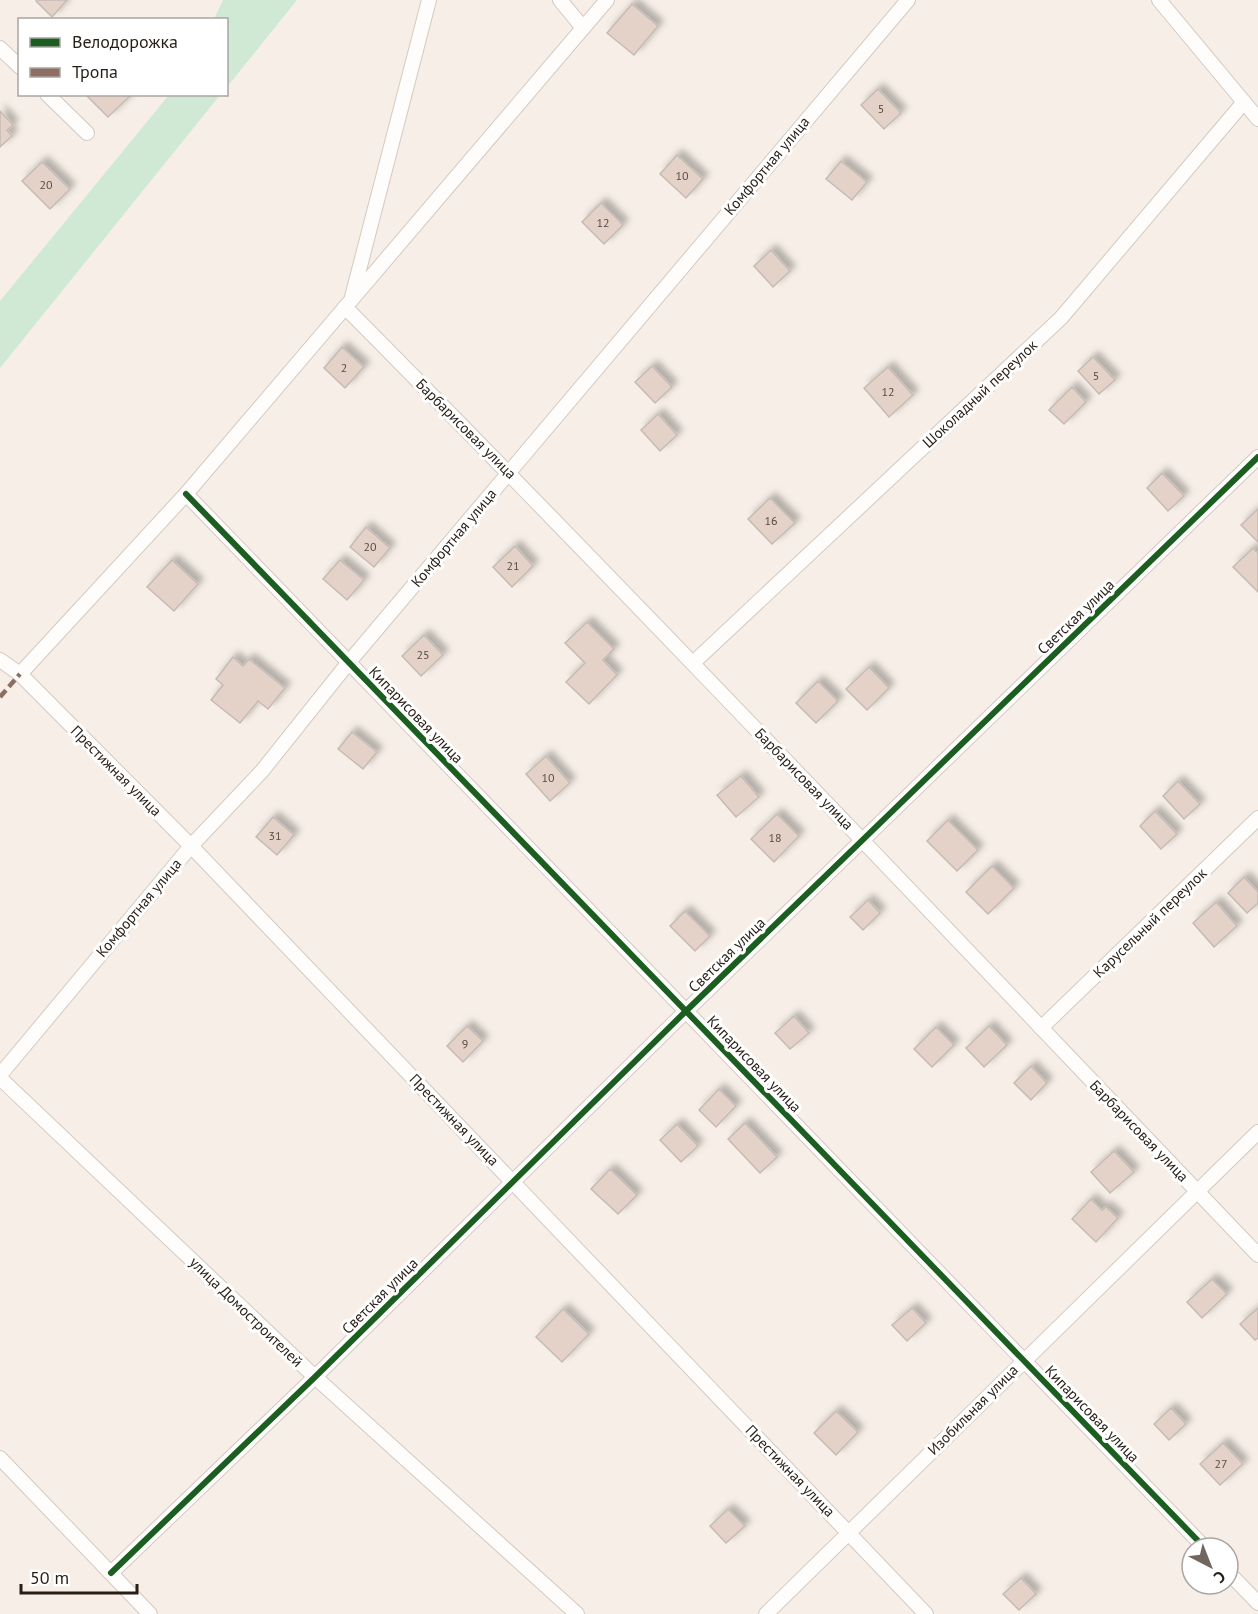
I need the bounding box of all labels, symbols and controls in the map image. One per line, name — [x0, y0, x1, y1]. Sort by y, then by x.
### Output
legend — [18, 18, 228, 96]
text: Велодорожка — [72, 30, 178, 53]
text: Тропа — [72, 60, 118, 83]
house number: 5 — [878, 101, 884, 116]
street label: Комфортная улица — [720, 113, 813, 219]
house number: 10 — [675, 168, 689, 183]
house number: 20 — [39, 177, 53, 192]
house number: 12 — [596, 215, 610, 230]
street label: Шоколадный переулок — [918, 335, 1042, 452]
house number: 2 — [341, 360, 347, 375]
house number: 5 — [1093, 368, 1099, 383]
street label: Барбарисовая улица — [412, 374, 521, 483]
house number: 12 — [881, 384, 895, 399]
street label: Комфортная улица — [407, 485, 500, 591]
house number: 16 — [764, 513, 778, 528]
house number: 20 — [363, 539, 377, 554]
house number: 21 — [506, 558, 520, 573]
street label: Светская улица — [1033, 575, 1118, 658]
house number: 25 — [416, 647, 430, 662]
street label: Кипарисовая улица — [365, 662, 468, 767]
street label: Престижная улица — [67, 721, 166, 820]
street label: Барбарисовая улица — [751, 724, 858, 834]
house number: 10 — [541, 770, 555, 785]
house number: 31 — [268, 828, 282, 843]
house number: 18 — [768, 830, 782, 845]
street label: Комфортная улица — [92, 855, 185, 961]
street label: Карусельный переулок — [1089, 863, 1211, 982]
street label: Светская улица — [684, 913, 769, 996]
street label: Кипарисовая улица — [703, 1011, 806, 1116]
house number: 9 — [462, 1036, 468, 1051]
street label: Престижная улица — [406, 1070, 503, 1170]
street label: Барбарисовая улица — [1086, 1076, 1193, 1186]
street label: улица Домостроителей — [186, 1253, 307, 1371]
street label: Светская улица — [338, 1254, 422, 1338]
street label: Изобильная улица — [923, 1360, 1022, 1459]
street label: Кипарисовая улица — [1041, 1361, 1144, 1466]
street label: Престижная улица — [742, 1421, 839, 1521]
house number: 27 — [1214, 1456, 1228, 1471]
north arrow — [1180, 1536, 1240, 1596]
scale bar — [21, 1557, 136, 1595]
text: 50 m — [30, 1566, 69, 1589]
text: С — [1210, 1567, 1230, 1588]

